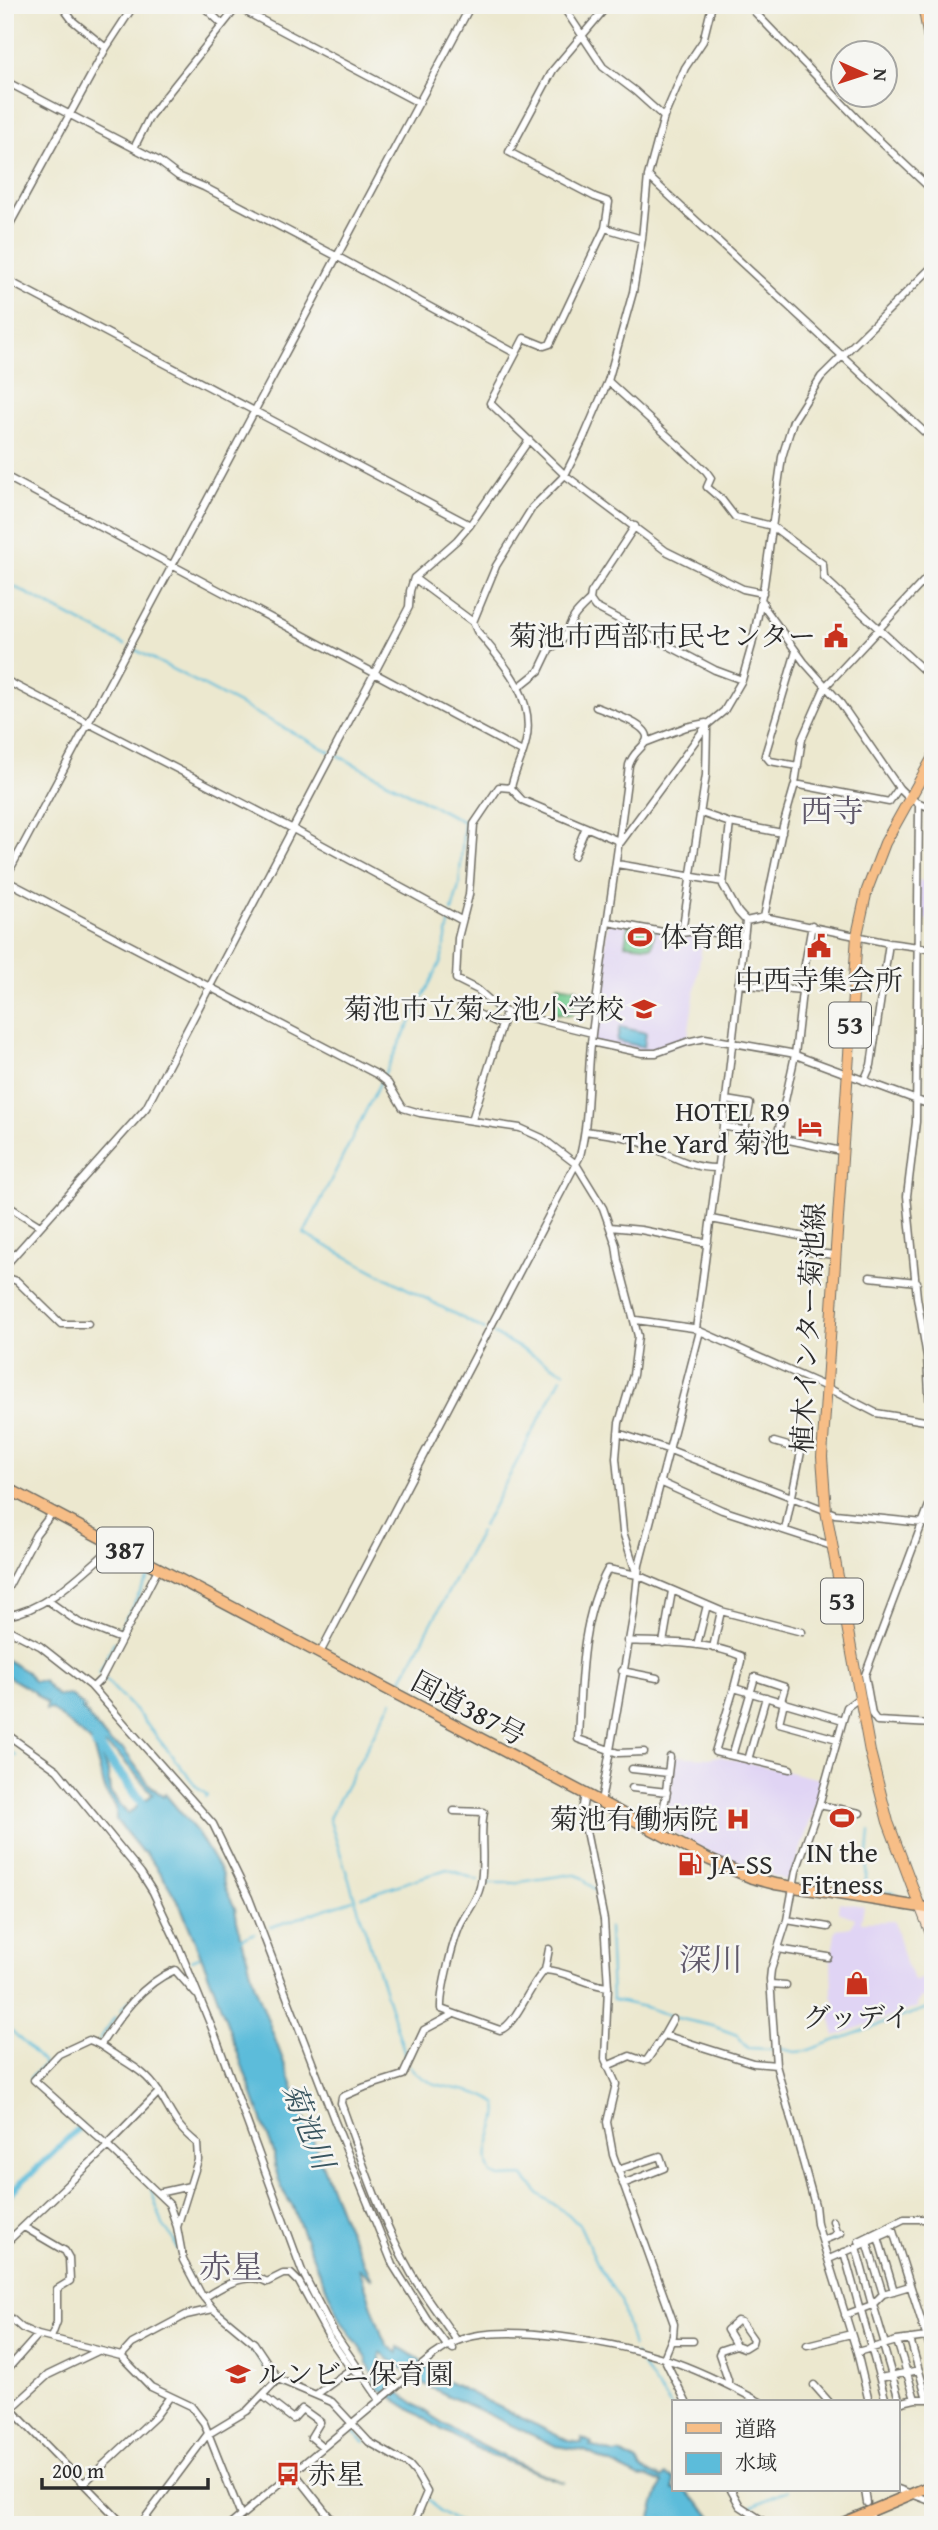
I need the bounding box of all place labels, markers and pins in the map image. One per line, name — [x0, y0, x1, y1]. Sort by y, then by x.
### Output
place label: 菊池市西部市民センター — [509, 615, 816, 656]
public building icon: 菊池市西部市民センター — [822, 622, 850, 650]
place label: 体育館 — [660, 916, 744, 957]
sports icon: 体育館 — [626, 923, 654, 951]
public building icon: 中西寺集会所 — [805, 932, 833, 960]
place label: 中西寺集会所 — [735, 959, 903, 1000]
place label: 菊池市立菊之池小学校 — [344, 988, 624, 1029]
school or university icon: 菊池市立菊之池小学校 — [630, 995, 658, 1023]
place label: HOTEL R9 The Yard 菊池 — [623, 1090, 790, 1163]
hotel icon: HOTEL R9 The Yard 菊池 — [796, 1113, 824, 1141]
place label: 菊池有働病院 — [550, 1798, 718, 1839]
sports icon: IN the Fitness — [828, 1804, 856, 1832]
hospital icon: 菊池有働病院 — [724, 1805, 752, 1833]
place label: IN the Fitness — [801, 1831, 883, 1904]
place label: JA-SS — [707, 1843, 773, 1884]
fuel station icon: JA-SS — [676, 1850, 704, 1878]
shop icon: グッデイ — [843, 1969, 871, 1997]
place label: グッデイ — [803, 1996, 911, 2037]
place label: ルンビニ保育園 — [258, 2353, 453, 2394]
school or university icon: ルンビニ保育園 — [224, 2360, 252, 2388]
place label: 赤星 — [308, 2453, 364, 2494]
bus stop icon: 赤星 — [274, 2460, 302, 2488]

